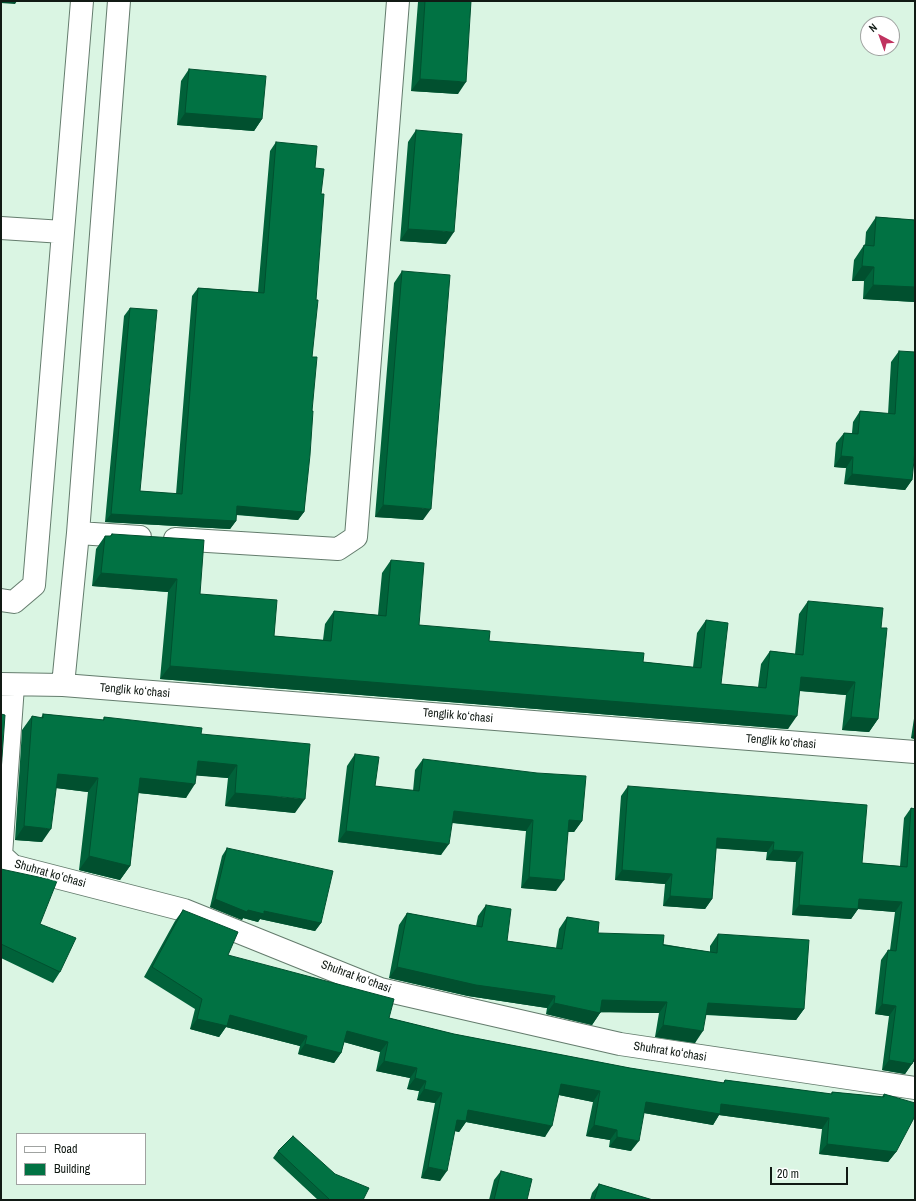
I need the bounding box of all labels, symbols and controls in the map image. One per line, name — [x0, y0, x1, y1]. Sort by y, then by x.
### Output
north arrow — [860, 16, 900, 56]
text: N — [866, 20, 880, 35]
street label: Tenglik koʻchasi — [99, 681, 171, 701]
street label: Tenglik koʻchasi — [422, 706, 494, 726]
street label: Tenglik koʻchasi — [745, 732, 817, 752]
street label: Shuhrat koʻchasi — [13, 857, 87, 891]
street label: Shuhrat koʻchasi — [319, 958, 393, 996]
street label: Shuhrat koʻchasi — [632, 1039, 708, 1065]
legend — [16, 1133, 146, 1185]
text: Road — [54, 1141, 78, 1157]
scale bar — [772, 1159, 850, 1185]
text: Building — [54, 1161, 90, 1177]
text: 20 m — [777, 1166, 799, 1182]

